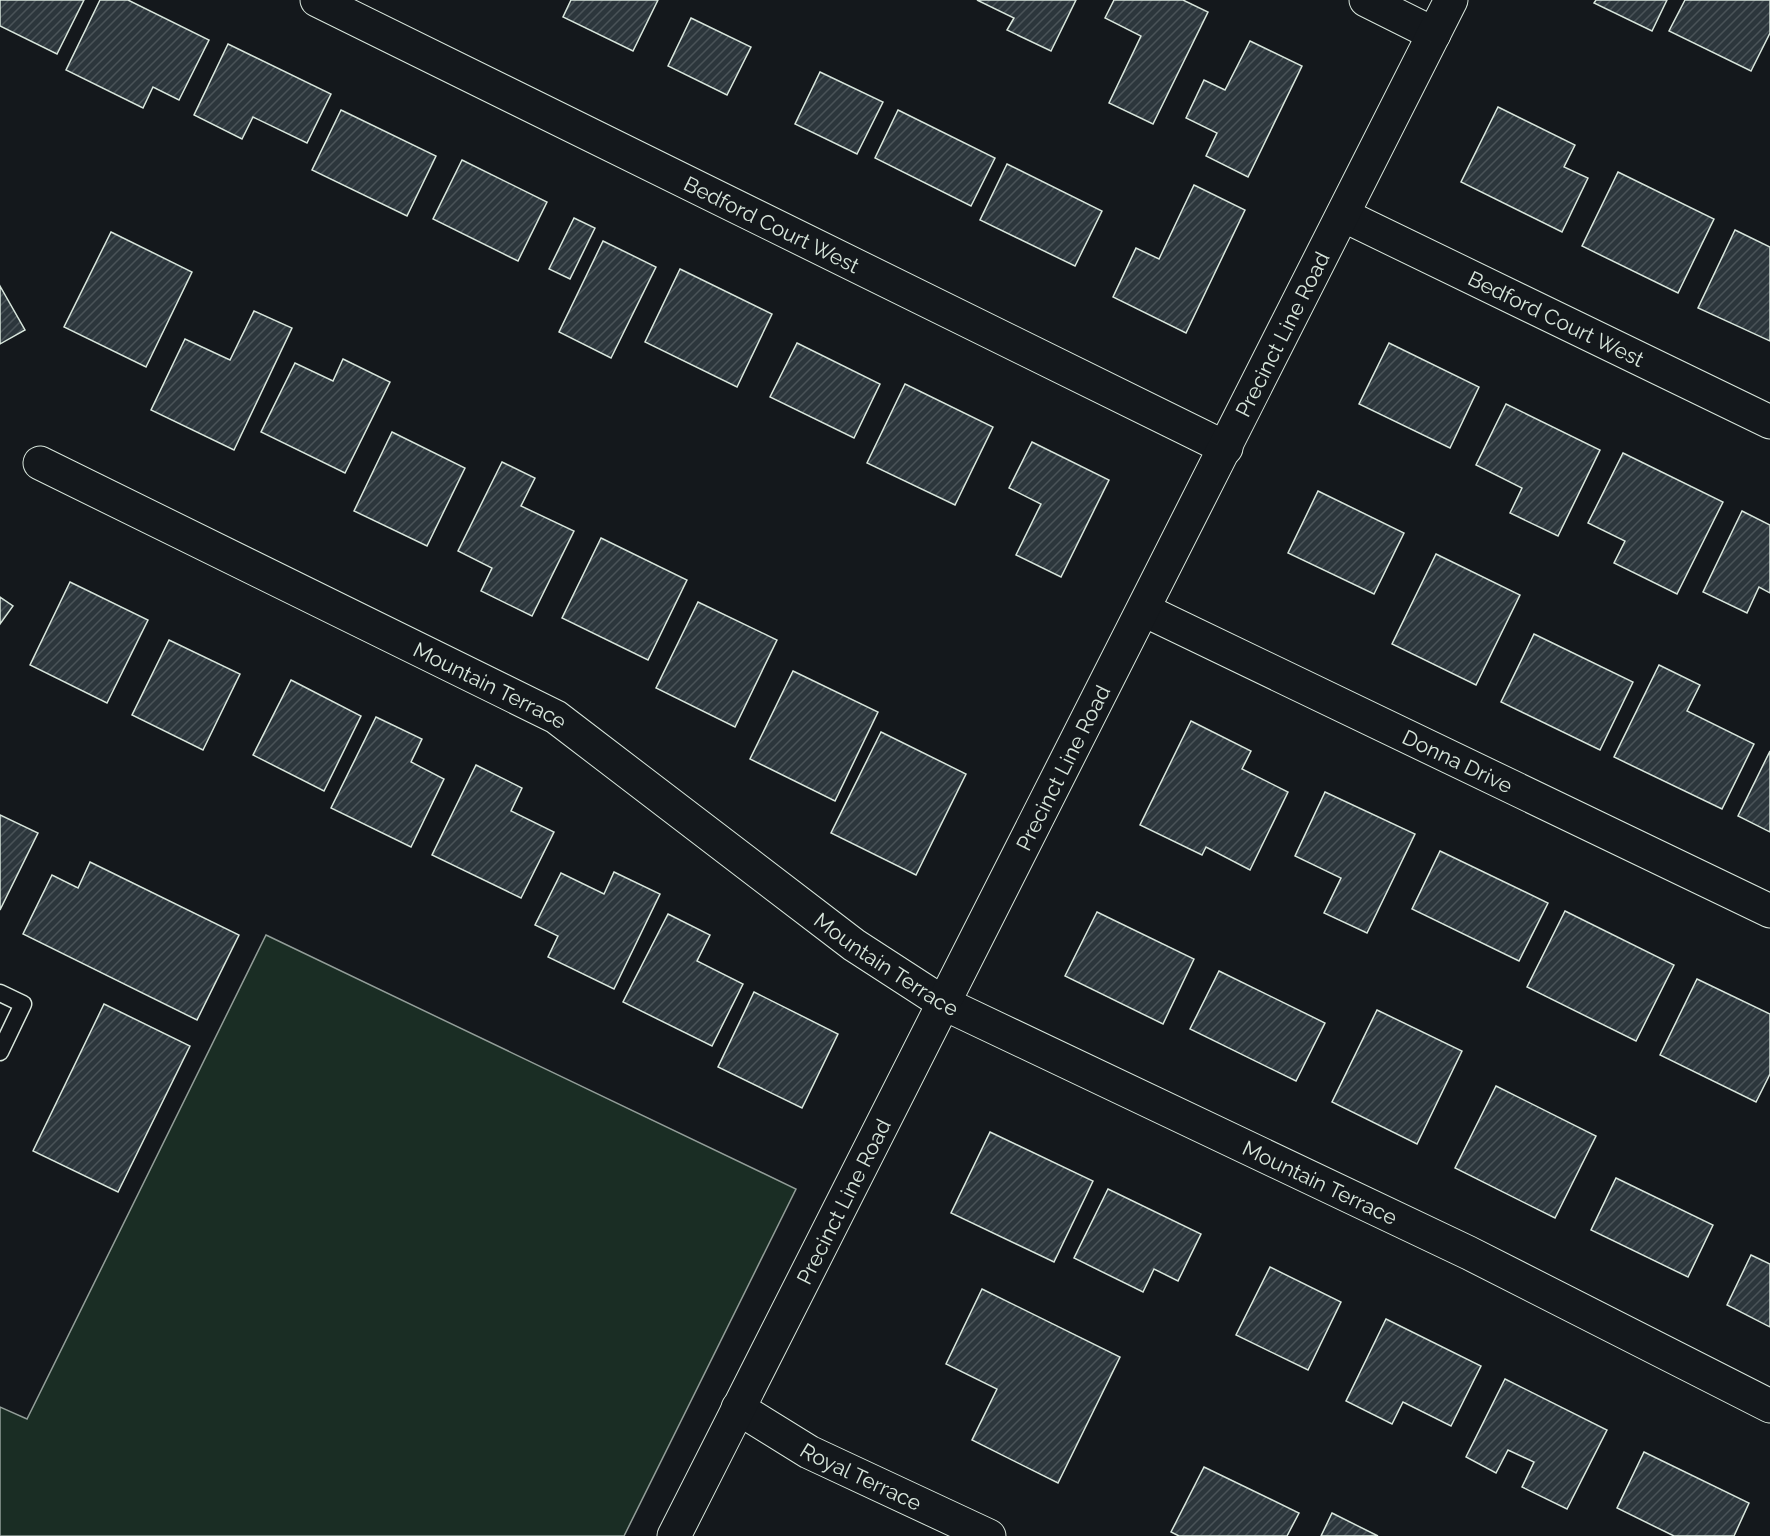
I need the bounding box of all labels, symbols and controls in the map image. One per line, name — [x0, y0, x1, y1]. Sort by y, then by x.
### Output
street label: Bedford Court West — [680, 170, 864, 278]
street label: Precinct Line Road — [1230, 247, 1334, 421]
street label: Bedford Court West — [1464, 265, 1648, 372]
street label: Mountain Terrace — [409, 636, 572, 734]
street label: Precinct Line Road — [1010, 681, 1115, 855]
street label: Donna Drive — [1399, 724, 1517, 798]
street label: Mountain Terrace — [810, 907, 962, 1021]
street label: Precinct Line Road — [791, 1115, 895, 1288]
street label: Mountain Terrace — [1239, 1135, 1401, 1230]
street label: Royal Terrace — [796, 1437, 926, 1515]

